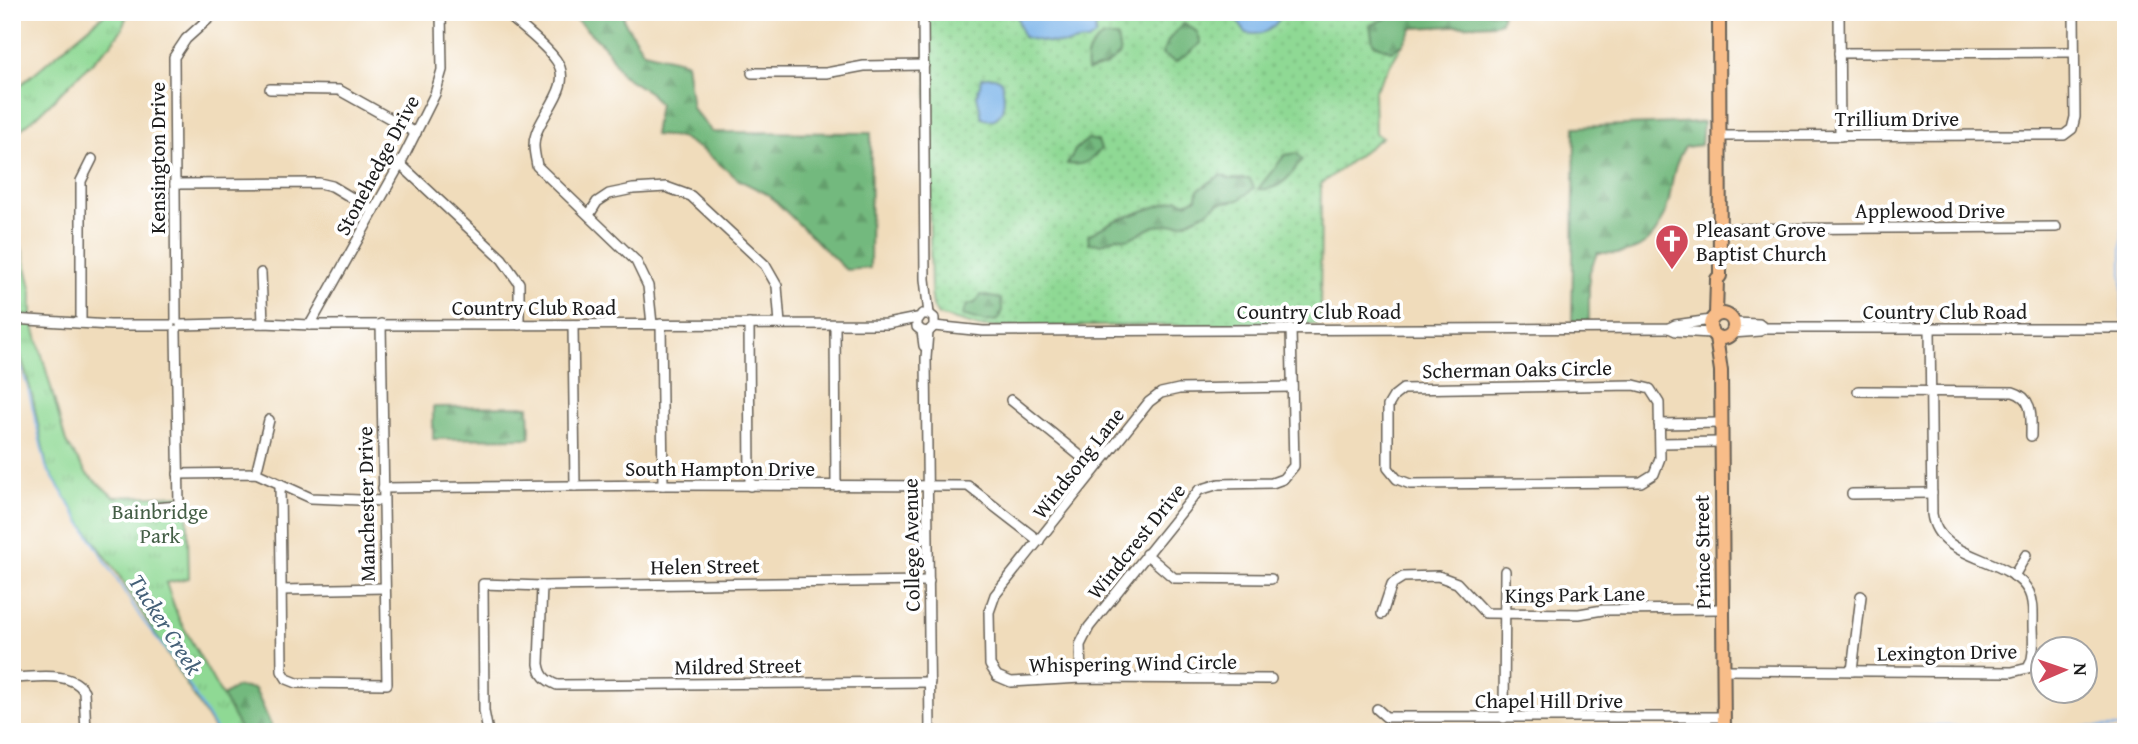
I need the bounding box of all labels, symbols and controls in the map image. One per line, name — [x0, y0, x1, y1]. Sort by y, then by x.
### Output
street label: Kensington Drive — [142, 82, 173, 234]
street label: Stonehedge Drive — [327, 89, 427, 241]
street label: Trillium Drive — [1835, 103, 1959, 134]
street label: Applewood Drive — [1855, 195, 2005, 226]
place label: Pleasant Grove Baptist Church — [1696, 214, 1827, 269]
church icon: Pleasant Grove Baptist Church — [1653, 222, 1691, 271]
street label: Country Club Road — [452, 292, 617, 323]
street label: Country Club Road — [1237, 296, 1402, 327]
street label: Country Club Road — [1863, 296, 2028, 327]
street label: Scherman Oaks Circle — [1422, 352, 1612, 386]
street label: Windsong Lane — [1024, 400, 1132, 526]
street label: Manchester Drive — [349, 426, 383, 582]
street label: South Hampton Drive — [625, 453, 815, 484]
street label: Windcrest Drive — [1079, 476, 1193, 606]
street label: College Avenue — [894, 478, 928, 612]
street label: Prince Street — [1685, 494, 1718, 610]
park label: Bainbridge Park — [112, 496, 208, 551]
street label: Helen Street — [650, 550, 760, 582]
water label: Tucker Creek — [121, 567, 211, 681]
street label: Kings Park Lane — [1504, 577, 1646, 611]
street label: Lexington Drive — [1877, 635, 2018, 669]
north arrow — [2030, 636, 2100, 706]
street label: Whispering Wind Circle — [1029, 646, 1238, 680]
street label: Mildred Street — [674, 649, 803, 683]
text: N — [2067, 663, 2095, 677]
street label: Chapel Hill Drive — [1475, 685, 1623, 716]

